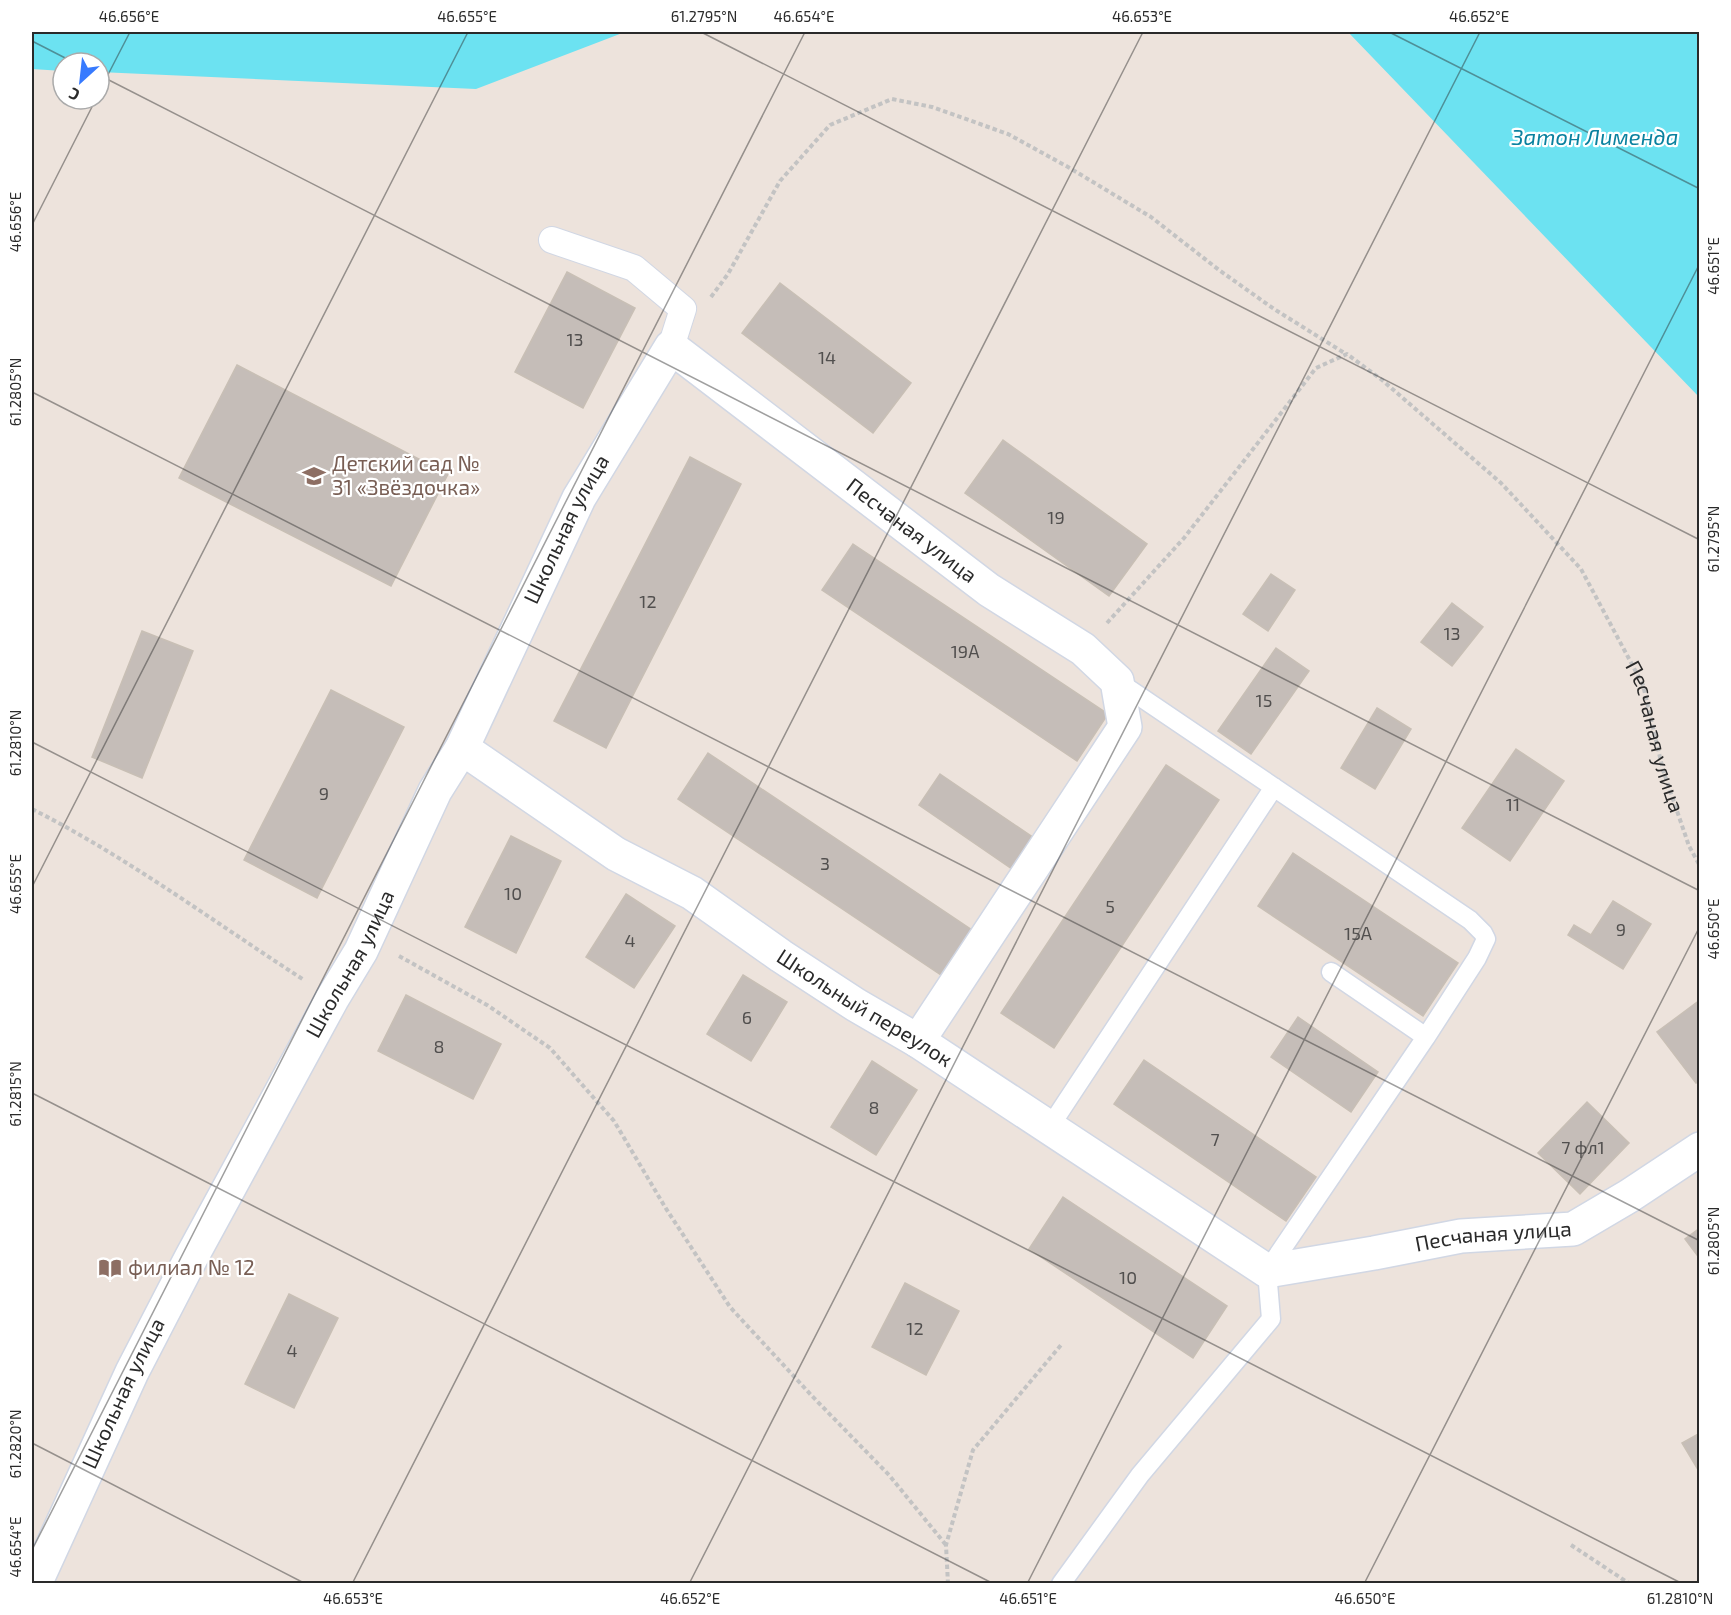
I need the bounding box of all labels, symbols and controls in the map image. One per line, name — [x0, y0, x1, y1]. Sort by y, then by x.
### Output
text: 46.656°E — [99, 7, 159, 25]
text: 46.655°E — [437, 7, 497, 25]
text: 61.2795°N — [671, 7, 737, 25]
text: 46.654°E — [774, 7, 834, 25]
text: 46.653°E — [1112, 7, 1172, 25]
text: 46.652°E — [1449, 7, 1509, 25]
north arrow — [51, 51, 111, 111]
text: С — [65, 84, 82, 105]
water label: Затон Лименда — [1511, 123, 1678, 149]
text: 46.656°E — [6, 192, 24, 252]
text: 46.651°E — [1704, 237, 1722, 295]
house number: 13 — [566, 328, 584, 350]
house number: 14 — [818, 346, 836, 368]
text: 61.2805°N — [6, 358, 24, 426]
street label: Школьная улица — [517, 449, 614, 607]
place label: Детский сад № 31 «Звёздочка» — [332, 450, 480, 499]
school or university icon: Детский сад № 31 «Звёздочка» — [301, 463, 327, 489]
street label: Песчаная улица — [842, 472, 982, 587]
house number: 19 — [1047, 506, 1065, 528]
text: 61.2795°N — [1704, 506, 1722, 572]
house number: 12 — [639, 590, 657, 612]
house number: 13 — [1443, 622, 1461, 644]
house number: 19А — [951, 640, 980, 662]
street label: Песчаная улица — [1621, 656, 1691, 816]
house number: 15 — [1256, 689, 1272, 711]
text: 61.2810°N — [6, 710, 24, 776]
house number: 9 — [319, 782, 329, 804]
house number: 11 — [1506, 793, 1520, 815]
house number: 3 — [820, 852, 830, 874]
text: 46.655°E — [6, 854, 24, 914]
house number: 10 — [504, 882, 522, 904]
street label: Школьная улица — [299, 886, 398, 1041]
house number: 5 — [1105, 895, 1115, 917]
text: 46.650°E — [1704, 899, 1722, 959]
house number: 9 — [1616, 918, 1626, 940]
house number: 15А — [1344, 922, 1373, 944]
house number: 4 — [624, 929, 636, 951]
street label: Школьный переулок — [773, 943, 958, 1071]
house number: 6 — [742, 1006, 752, 1028]
house number: 8 — [434, 1035, 444, 1057]
text: 61.2815°N — [6, 1061, 24, 1127]
house number: 8 — [869, 1096, 879, 1118]
house number: 7 — [1210, 1128, 1220, 1150]
house number: 7 фл1 — [1561, 1136, 1605, 1158]
text: 61.2805°N — [1704, 1207, 1722, 1275]
street label: Песчаная улица — [1413, 1215, 1572, 1256]
place label: филиал № 12 — [128, 1254, 255, 1279]
library icon: филиал № 12 — [97, 1255, 123, 1281]
house number: 10 — [1119, 1266, 1137, 1288]
street label: Школьная улица — [76, 1313, 169, 1472]
house number: 12 — [906, 1317, 924, 1339]
house number: 4 — [286, 1339, 298, 1361]
text: 61.2820°N — [6, 1409, 24, 1479]
text: 46.654°E — [6, 1517, 24, 1577]
text: 46.653°E — [323, 1589, 383, 1607]
text: 46.652°E — [660, 1589, 720, 1607]
text: 46.651°E — [999, 1589, 1057, 1607]
text: 46.650°E — [1335, 1589, 1395, 1607]
text: 61.2810°N — [1647, 1589, 1713, 1607]

